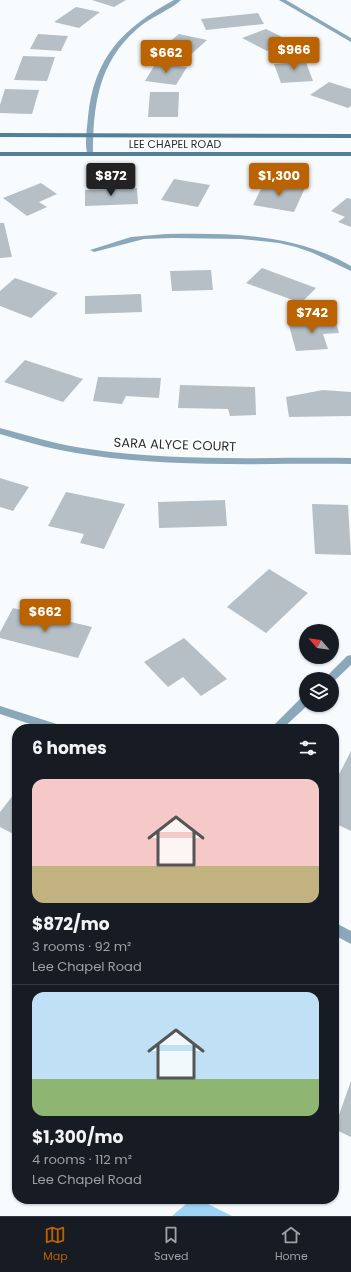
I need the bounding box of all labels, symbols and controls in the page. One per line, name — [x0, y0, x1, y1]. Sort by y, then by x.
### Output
pin: $966 — [270, 37, 318, 71]
pin: $662 — [142, 40, 190, 74]
text: $966 — [277, 40, 311, 59]
text: $662 — [150, 43, 182, 62]
street label: LEE CHAPEL ROAD — [129, 136, 222, 152]
pin: $872 — [87, 163, 135, 197]
pin: $1,300 — [246, 163, 312, 197]
text: $872 — [95, 166, 127, 185]
text: $1,300 — [258, 166, 300, 185]
pin: $742 — [288, 300, 336, 334]
text: $742 — [296, 303, 328, 322]
street label: SARA ALYCE COURT — [113, 433, 237, 456]
pin: $662 — [21, 599, 69, 633]
text: $662 — [29, 602, 61, 621]
north arrow — [299, 624, 339, 664]
map controls — [299, 624, 339, 712]
button: layers — [299, 672, 339, 712]
text: 6 homes — [32, 736, 107, 760]
icon: filters — [297, 737, 319, 759]
icon: home — [140, 805, 212, 877]
text: $872/mo — [32, 912, 110, 936]
text: 3 rooms · 92 m² — [32, 937, 131, 956]
text: Lee Chapel Road — [32, 957, 142, 976]
icon: home — [140, 1018, 212, 1090]
text: $1,300/mo — [32, 1125, 123, 1149]
text: 4 rooms · 112 m² — [32, 1150, 132, 1169]
text: Lee Chapel Road — [32, 1170, 142, 1189]
tab: Map — [43, 1224, 68, 1265]
tab: Saved — [154, 1224, 188, 1265]
tab: Home — [275, 1224, 308, 1265]

